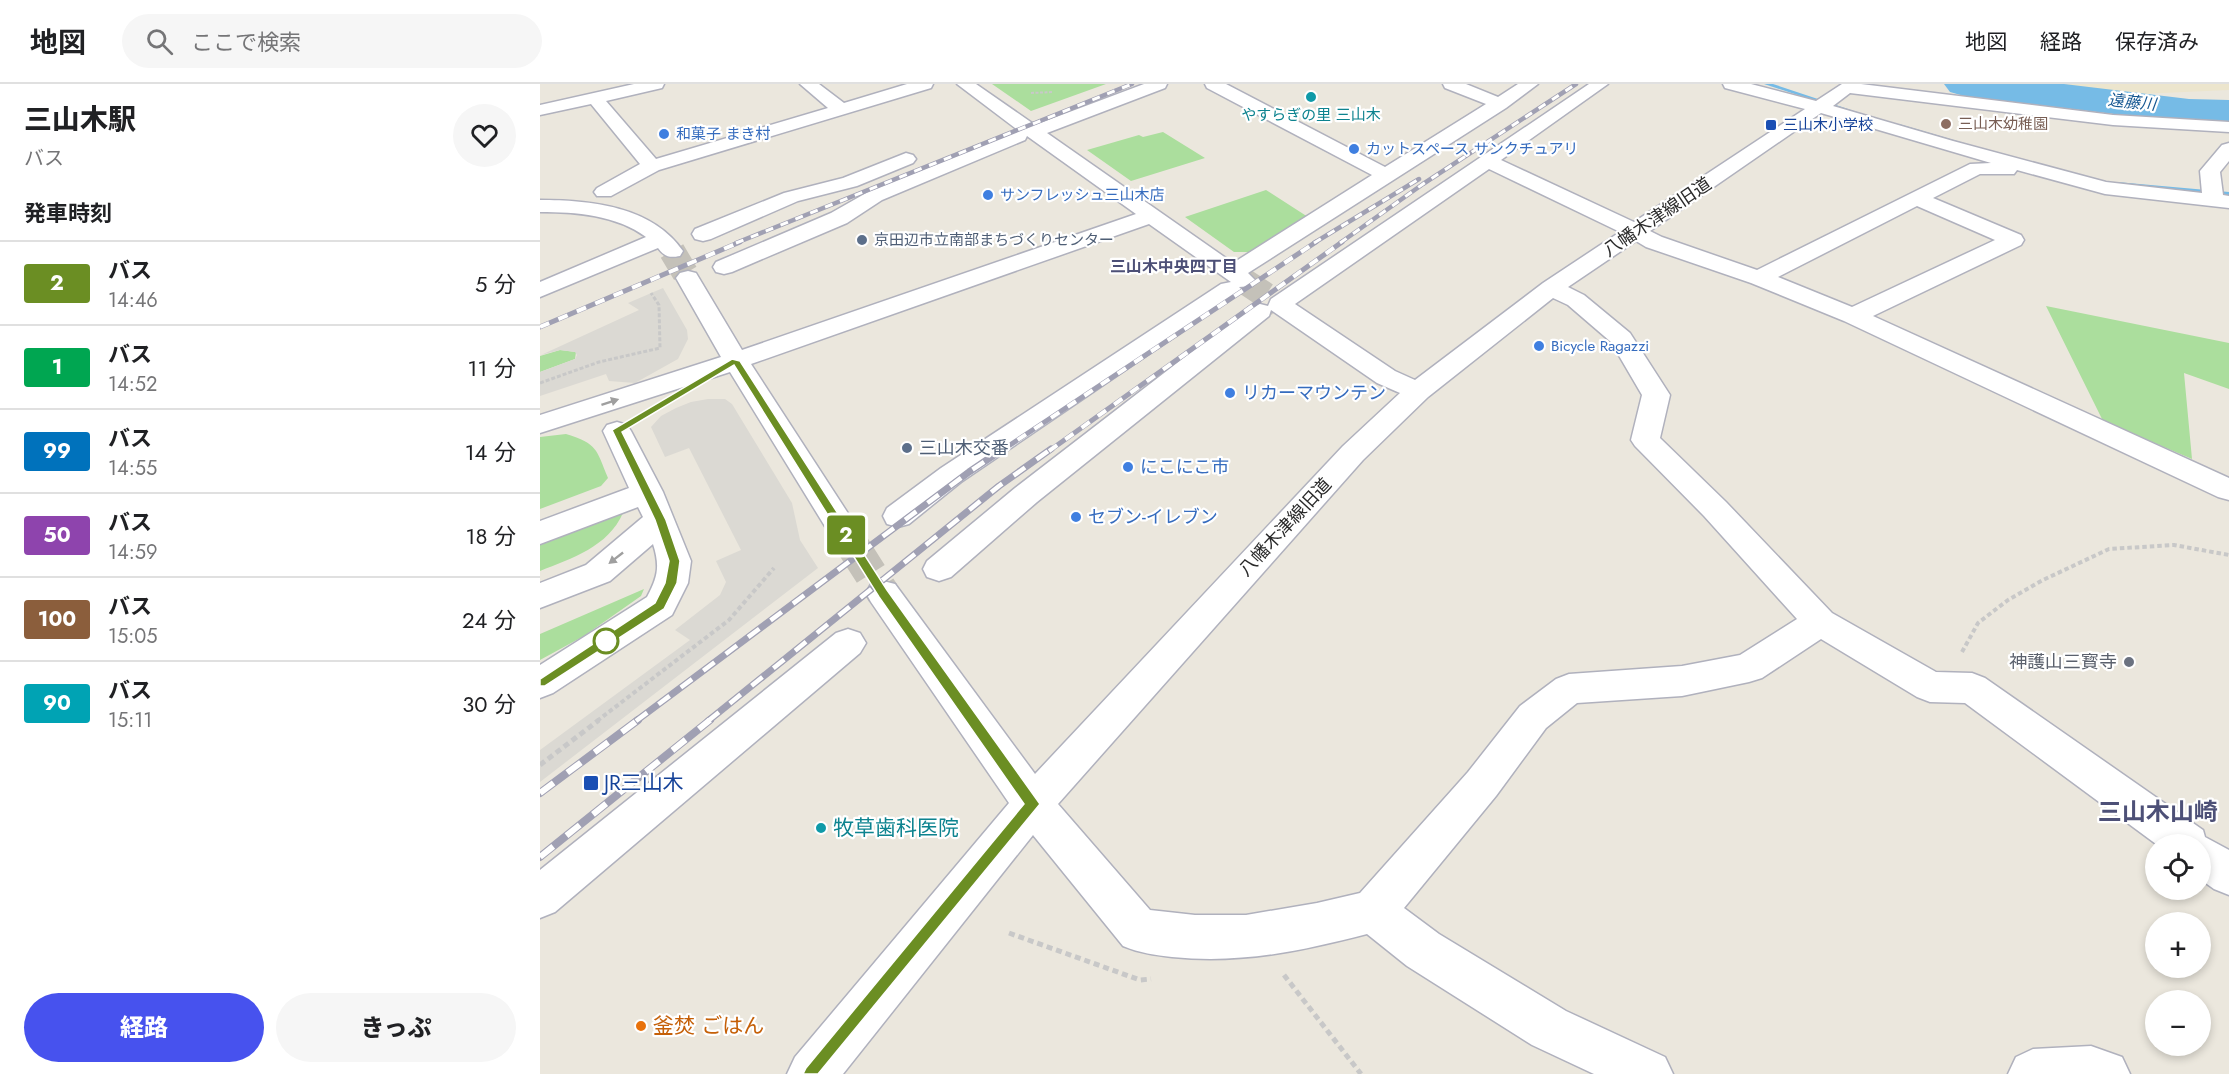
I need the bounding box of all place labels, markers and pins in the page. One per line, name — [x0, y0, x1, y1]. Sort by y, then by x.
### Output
marker: やすらぎの里 三山木 — [1304, 90, 1318, 104]
place label: やすらぎの里 三山木 — [1241, 104, 1381, 126]
place label: 三山木幼稚園 — [1958, 113, 2048, 135]
place label: 三山木小学校 — [1783, 114, 1873, 136]
marker: 三山木幼稚園 — [1939, 117, 1953, 131]
marker: 三山木小学校 — [1764, 118, 1778, 132]
place label: 和菓子 まき村 — [676, 123, 771, 145]
marker: 和菓子 まき村 — [657, 127, 671, 141]
place label: カットスペース サンクチュアリ — [1366, 138, 1578, 160]
marker: カットスペース サンクチュアリ — [1347, 142, 1361, 156]
place label: サンフレッシュ三山木店 — [1000, 184, 1165, 206]
marker: サンフレッシュ三山木店 — [981, 188, 995, 202]
place label: 京田辺市立南部まちづくりセンター — [874, 229, 1114, 251]
marker: 京田辺市立南部まちづくりセンター — [855, 233, 869, 247]
place label: Bicycle Ragazzi — [1551, 335, 1649, 357]
marker: Bicycle Ragazzi — [1532, 339, 1546, 353]
place label: リカーマウンテン — [1242, 380, 1386, 406]
marker: リカーマウンテン — [1223, 386, 1237, 400]
place label: 三山木交番 — [919, 435, 1009, 461]
marker: 三山木交番 — [900, 441, 914, 455]
place label: にこにこ市 — [1140, 454, 1229, 480]
marker: にこにこ市 — [1121, 460, 1135, 474]
place label: セブン-イレブン — [1088, 504, 1218, 530]
marker: セブン-イレブン — [1069, 510, 1083, 524]
unlabelled marker — [593, 628, 619, 654]
place label: 神護山三寳寺 — [2009, 649, 2117, 675]
marker: 神護山三寳寺 — [2122, 655, 2136, 669]
place label: JR三山木 — [601, 768, 684, 798]
marker: JR三山木 — [582, 774, 600, 792]
place label: 牧草歯科医院 — [833, 813, 959, 843]
marker: 牧草歯科医院 — [814, 821, 828, 835]
place label: 釜焚 ごはん — [653, 1011, 764, 1041]
marker: 釜焚 ごはん — [634, 1019, 648, 1033]

